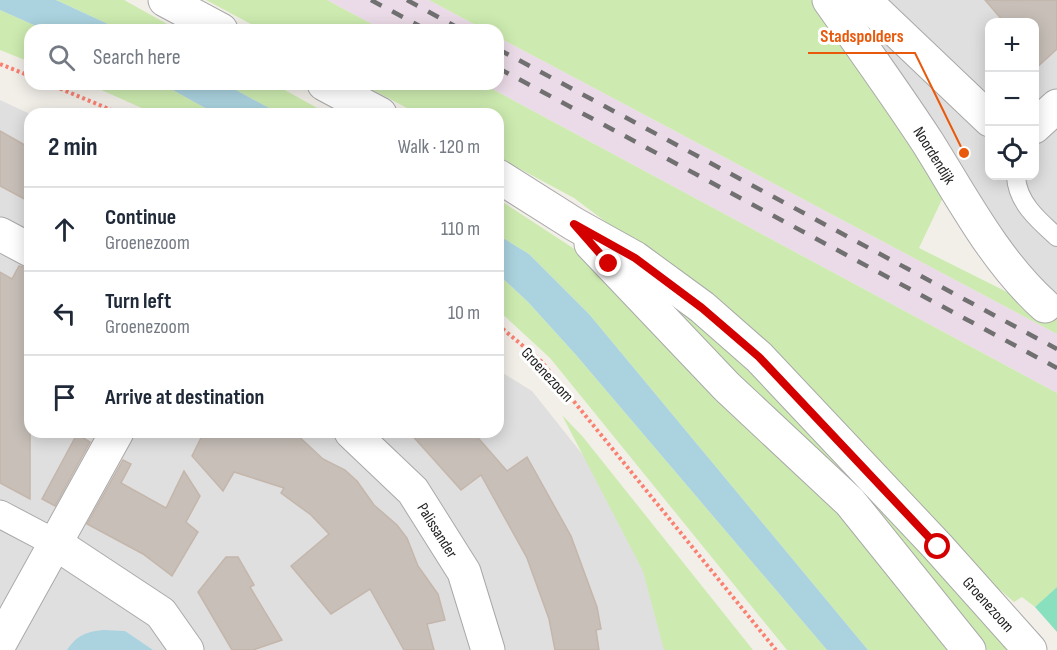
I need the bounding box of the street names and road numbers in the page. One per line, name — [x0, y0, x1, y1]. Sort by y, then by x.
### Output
street label: Noordendijk — [909, 123, 959, 188]
street label: Groenezoom — [517, 344, 577, 406]
street label: Palissander — [413, 500, 461, 562]
street label: Groenezoom — [958, 573, 1018, 637]

